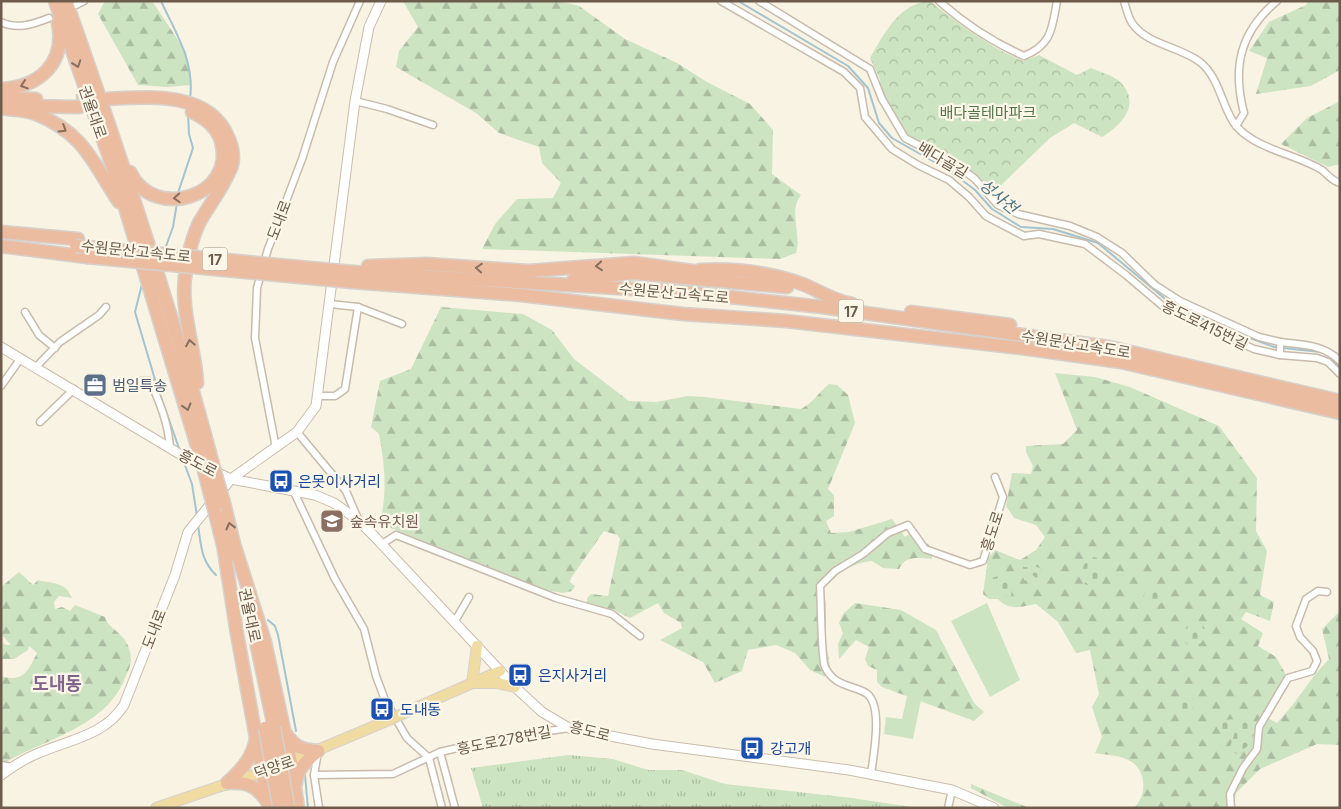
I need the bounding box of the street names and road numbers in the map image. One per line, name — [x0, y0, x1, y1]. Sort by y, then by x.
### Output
street label: 권율대로 — [75, 83, 111, 141]
street label: 배다골길 — [914, 138, 972, 182]
street label: 도내로 — [263, 197, 295, 243]
street label: 수원문산고속도로 — [80, 236, 192, 266]
road number: 17 — [202, 248, 228, 270]
street label: 수원문산고속도로 — [618, 279, 730, 307]
street label: 흥도로415번길 — [1159, 296, 1251, 354]
road number: 17 — [838, 300, 864, 322]
street label: 수원문산고속도로 — [1020, 326, 1132, 362]
street label: 흥도로 — [175, 445, 221, 481]
street label: 흥도로 — [977, 508, 1007, 554]
street label: 권율대로 — [235, 586, 265, 644]
street label: 도내로 — [138, 606, 170, 652]
street label: 흥도로 — [568, 717, 612, 745]
street label: 흥도로278번길 — [455, 722, 553, 758]
street label: 덕양로 — [251, 751, 297, 783]

